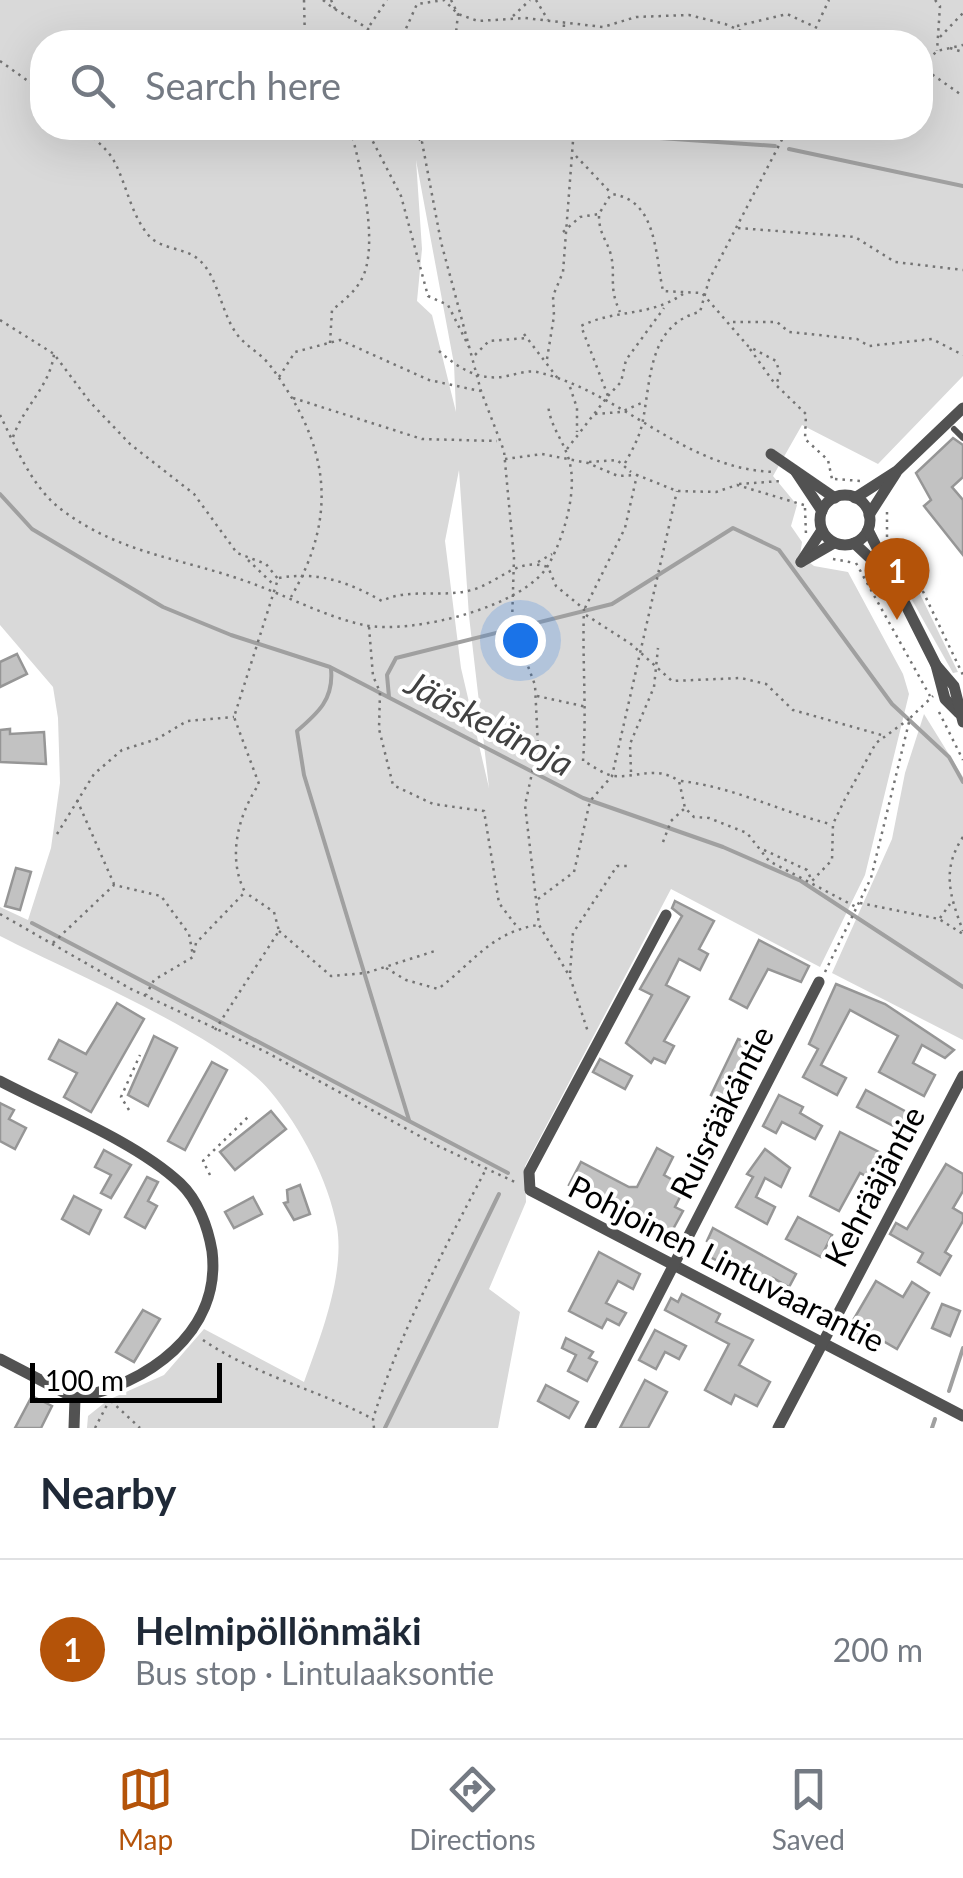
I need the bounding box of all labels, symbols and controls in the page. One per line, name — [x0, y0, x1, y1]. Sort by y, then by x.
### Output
search box — [30, 30, 933, 140]
icon: search — [65, 58, 120, 113]
text: Search here — [145, 62, 341, 108]
pin: 1 — [864, 538, 930, 620]
your location — [495, 615, 546, 666]
water label: Jääskelänoja — [398, 660, 581, 784]
street label: Ruisrääkäntie — [661, 1019, 781, 1205]
street label: Kehrääjäntie — [816, 1099, 932, 1273]
street label: Pohjoinen Lintuvaarantie — [563, 1166, 891, 1360]
scale bar — [30, 1358, 222, 1402]
text: 100 m — [45, 1363, 124, 1397]
text: Nearby — [40, 1468, 177, 1518]
text: Helmipöllönmäki — [135, 1607, 422, 1653]
text: 1 — [63, 1630, 82, 1669]
text: 200 m — [833, 1630, 923, 1669]
text: Bus stop · Lintulaaksontie — [135, 1653, 494, 1692]
tab: Map — [118, 1762, 173, 1856]
tab: Directions — [409, 1762, 536, 1856]
tab: Saved — [772, 1762, 845, 1856]

